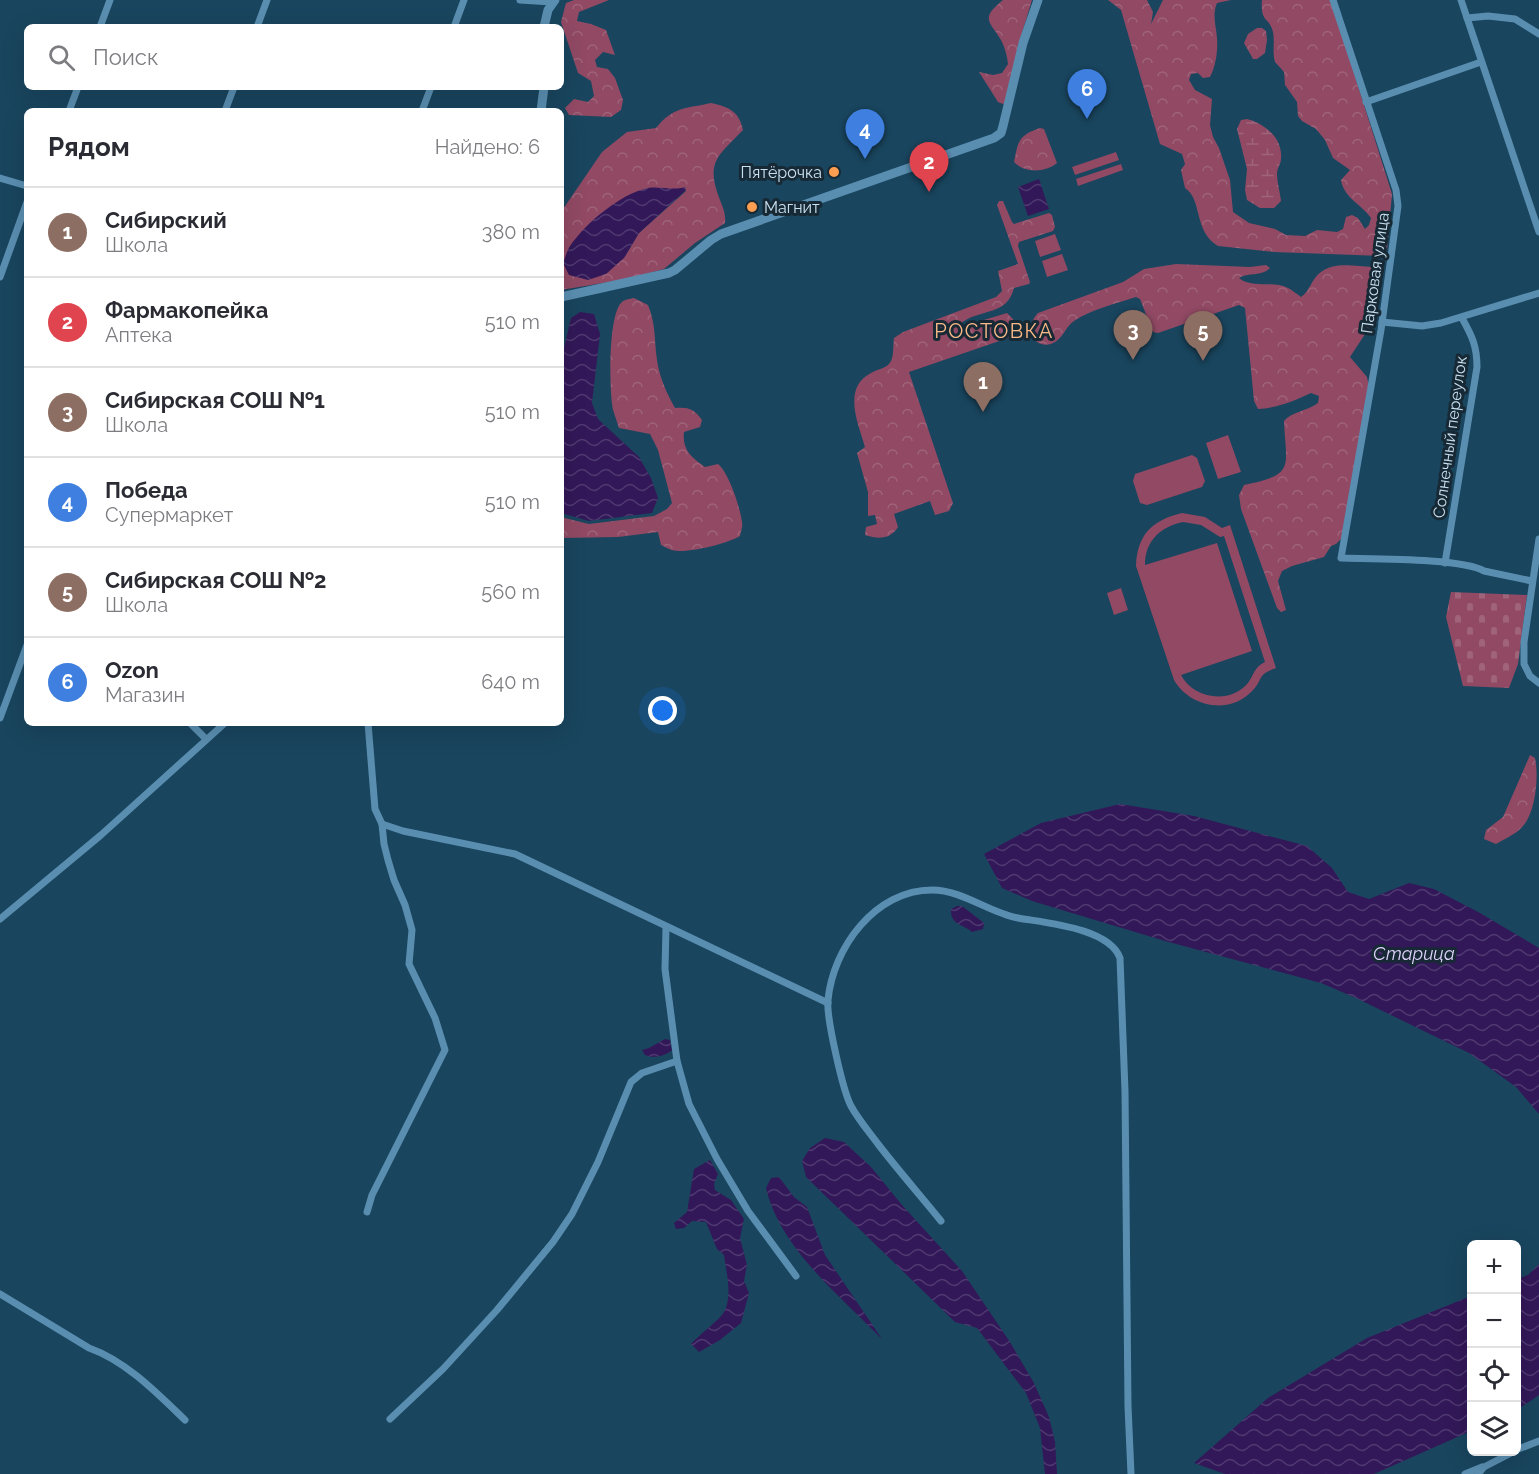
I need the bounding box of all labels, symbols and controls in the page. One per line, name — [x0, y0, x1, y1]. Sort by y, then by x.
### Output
search box — [24, 24, 564, 90]
icon: search — [45, 41, 78, 74]
text: Поиск — [93, 44, 158, 70]
pin: 6 — [1068, 70, 1106, 119]
pin: 4 — [846, 110, 884, 159]
text: Рядом — [48, 132, 130, 162]
text: Найдено: 6 — [435, 135, 540, 159]
pin: 2 — [910, 142, 948, 192]
place label: Пятёрочка — [741, 163, 822, 182]
marker: Пятёрочка — [827, 165, 841, 179]
place label: Магнит — [764, 198, 820, 217]
marker: Магнит — [745, 200, 759, 214]
text: Сибирский — [105, 207, 227, 233]
street label: Парковая улица — [1357, 211, 1393, 335]
text: 1 — [63, 220, 72, 244]
text: 380 m — [482, 220, 540, 244]
text: Школа — [105, 233, 168, 257]
text: Фармакопейка — [105, 297, 268, 323]
text: 2 — [62, 310, 73, 334]
text: 510 m — [485, 310, 540, 334]
pin: 3 — [1114, 310, 1152, 360]
pin: 5 — [1184, 312, 1222, 361]
district label: РОСТОВКА — [934, 319, 1054, 343]
text: Аптека — [105, 323, 172, 347]
street label: Солнечный переулок — [1429, 355, 1471, 519]
pin: 1 — [964, 362, 1002, 412]
text: Сибирская СОШ №1 — [105, 387, 325, 413]
text: 3 — [62, 400, 73, 424]
text: 510 m — [485, 400, 540, 424]
text: Школа — [105, 413, 168, 437]
text: Победа — [105, 477, 188, 503]
text: 4 — [62, 490, 73, 514]
text: 510 m — [485, 490, 540, 514]
text: Супермаркет — [105, 503, 233, 527]
text: Сибирская СОШ №2 — [105, 567, 326, 593]
text: 5 — [62, 580, 73, 604]
text: 560 m — [481, 580, 540, 604]
text: Школа — [105, 593, 168, 617]
text: Ozon — [105, 657, 159, 683]
text: 6 — [61, 670, 74, 694]
text: 640 m — [481, 670, 540, 694]
text: Магазин — [105, 683, 185, 707]
your location — [648, 696, 677, 725]
water label: Старица — [1373, 943, 1455, 964]
map controls — [1467, 1240, 1521, 1456]
button: + — [1467, 1240, 1521, 1294]
button: − — [1467, 1294, 1521, 1348]
button: locate — [1467, 1348, 1521, 1402]
button: layers — [1467, 1402, 1521, 1456]

